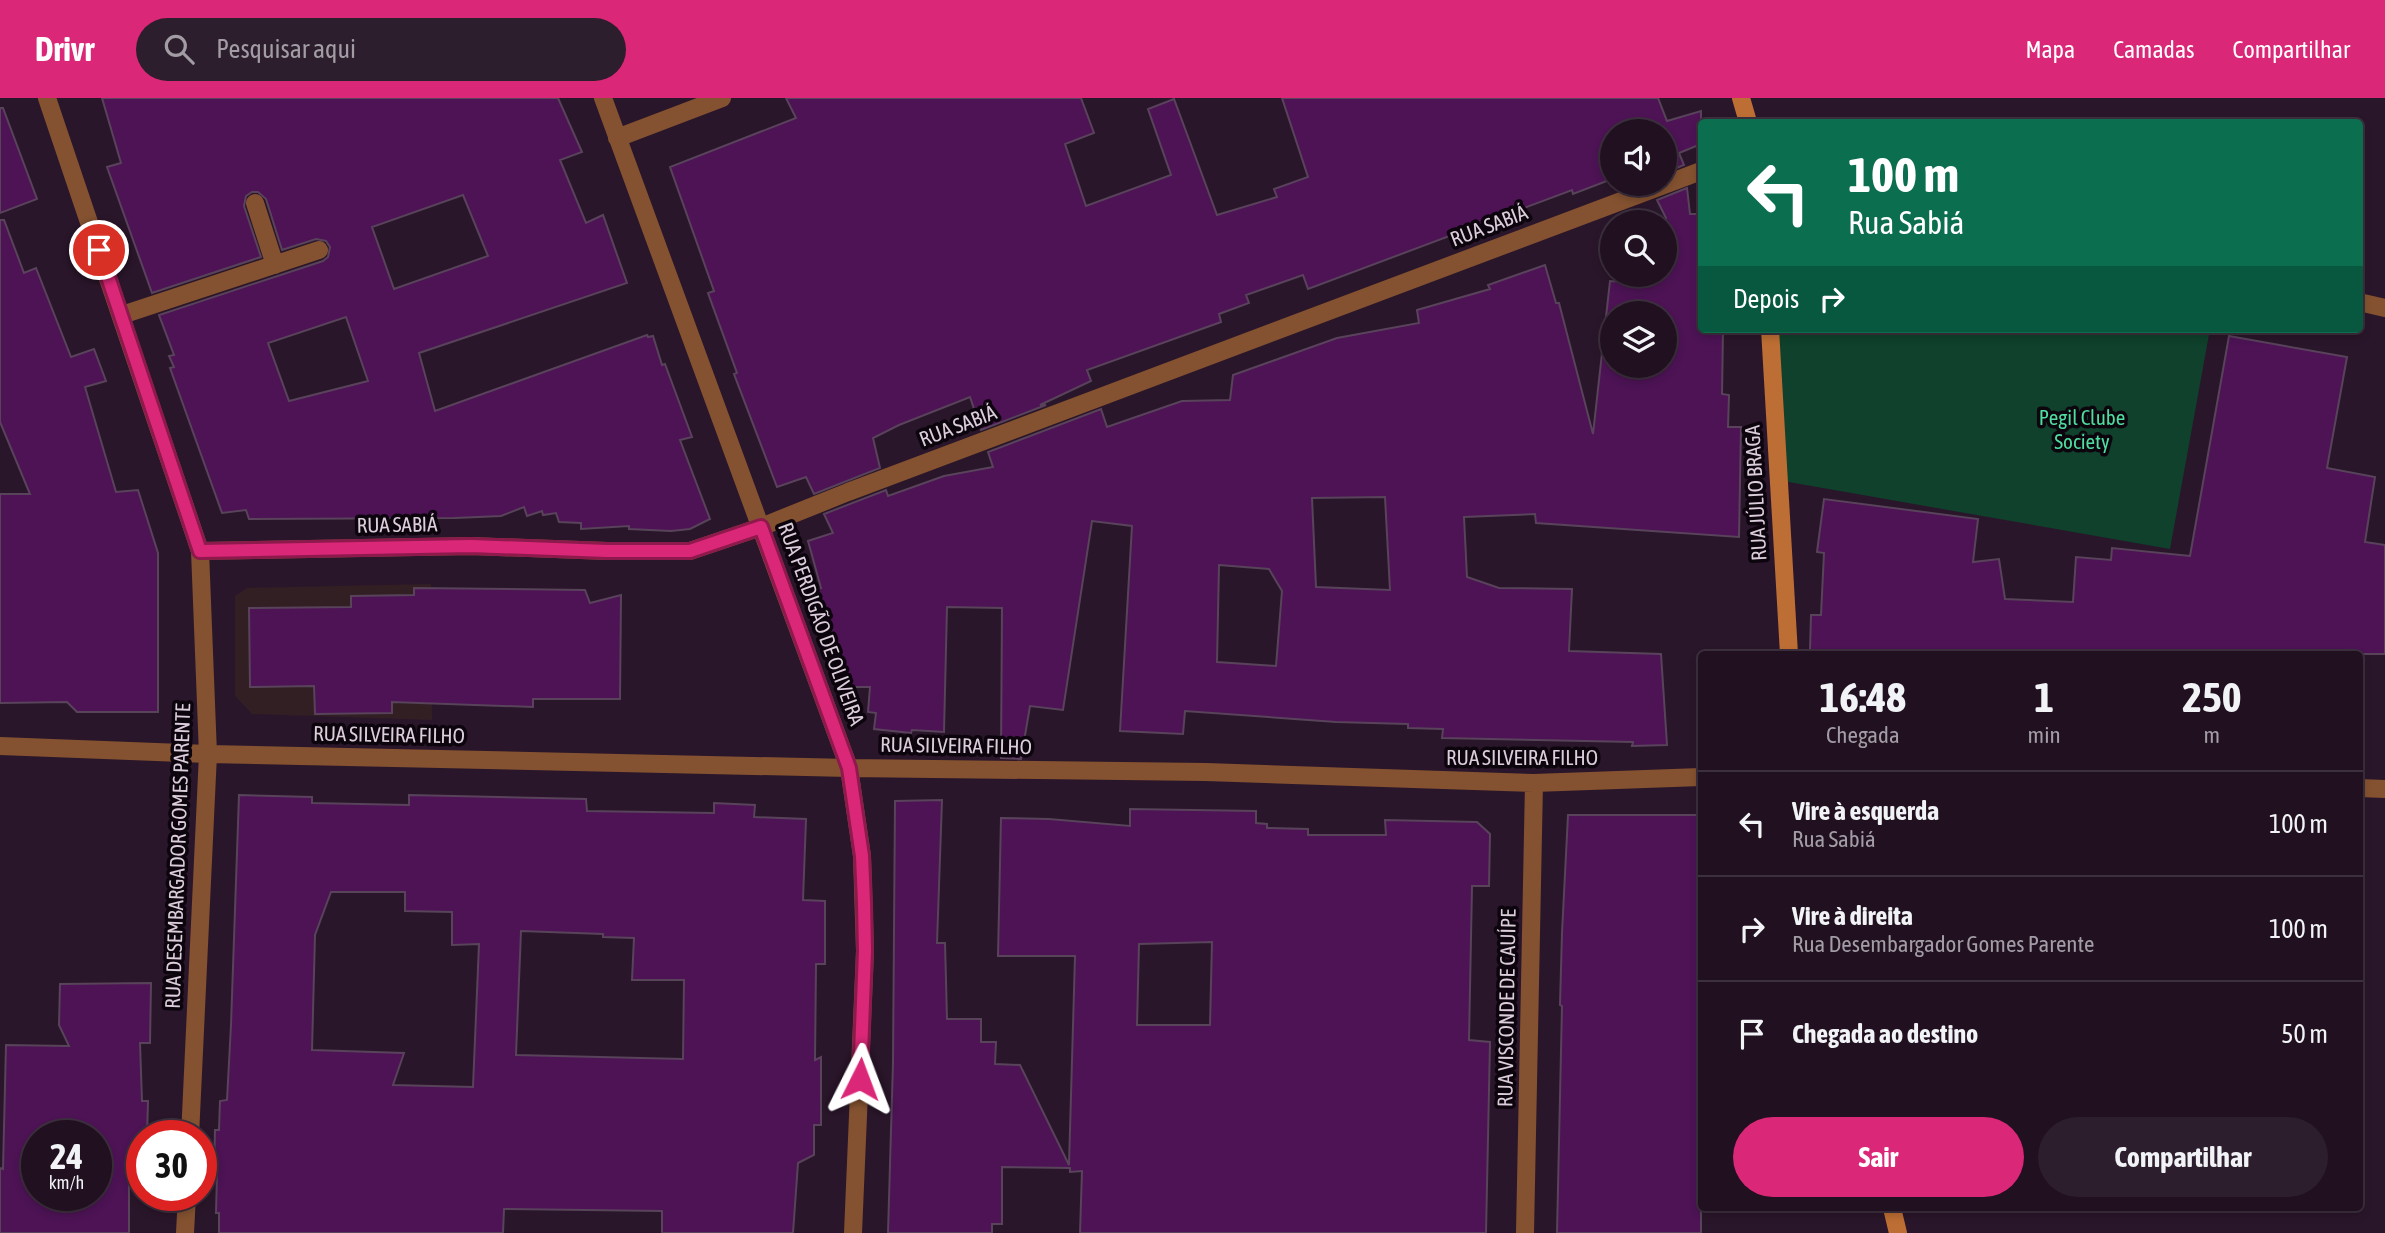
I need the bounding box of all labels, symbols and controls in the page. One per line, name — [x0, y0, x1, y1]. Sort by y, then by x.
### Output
search box — [136, 18, 626, 81]
text: Drivr — [35, 30, 94, 68]
icon: search — [160, 30, 198, 68]
text: Pesquisar aqui — [216, 34, 356, 64]
text: Mapa — [2025, 36, 2075, 63]
text: Camadas — [2113, 36, 2195, 63]
text: Compartilhar — [2233, 36, 2350, 63]
map controls — [1600, 119, 1677, 378]
button: sound — [1600, 119, 1677, 196]
text: 100 m — [1848, 146, 1959, 202]
icon: left — [1733, 147, 1824, 238]
street label: RUA SABIÁ — [1447, 199, 1531, 251]
text: Rua Sabiá — [1848, 204, 1964, 241]
button: search — [1600, 210, 1677, 287]
pin — [69, 220, 129, 280]
icon: arrive — [80, 231, 118, 269]
icon: right — [1813, 280, 1851, 318]
text: Depois — [1733, 284, 1799, 314]
button: layers — [1600, 301, 1677, 378]
street label: RUA SABIÁ — [916, 399, 1000, 451]
park label: Pegil Clube Society — [2039, 405, 2125, 453]
street label: RUA JÚLIO BRAGA — [1739, 424, 1771, 562]
street label: RUA SABIÁ — [356, 511, 438, 537]
street label: RUA PERDIGÃO DE OLIVEIRA — [774, 519, 870, 729]
text: 16:48 — [1820, 673, 1906, 721]
text: 1 — [2034, 673, 2054, 721]
text: 250 — [2182, 673, 2241, 721]
street label: RUA DESEMBARGADOR GOMES PARENTE — [160, 703, 194, 1009]
street label: RUA SILVEIRA FILHO — [313, 721, 465, 747]
text: Chegada — [1826, 722, 1900, 748]
text: min — [2028, 722, 2061, 748]
text: m — [2204, 722, 2220, 748]
street label: RUA SILVEIRA FILHO — [880, 732, 1032, 758]
street label: RUA SILVEIRA FILHO — [1446, 745, 1598, 769]
text: Vire à esquerda — [1792, 796, 1939, 826]
icon: left — [1733, 805, 1771, 843]
text: 100 m — [2269, 809, 2328, 839]
text: Rua Sabiá — [1792, 826, 1876, 852]
text: Vire à direita — [1792, 901, 1913, 931]
street label: RUA VISCONDE DE CAUÍPE — [1492, 909, 1520, 1107]
icon: right — [1733, 910, 1771, 948]
text: 100 m — [2269, 914, 2328, 944]
text: Rua Desembargador Gomes Parente — [1792, 931, 2094, 957]
icon: arrive — [1733, 1015, 1771, 1053]
text: Chegada ao destino — [1792, 1019, 1978, 1049]
text: 50 m — [2281, 1019, 2328, 1049]
position arrow — [823, 1042, 897, 1116]
button: Sair — [1733, 1117, 2024, 1197]
button: Compartilhar — [2038, 1117, 2328, 1197]
speed limit sign: 30 — [126, 1120, 217, 1211]
text: 24 — [50, 1136, 83, 1176]
text: km/h — [49, 1172, 84, 1193]

